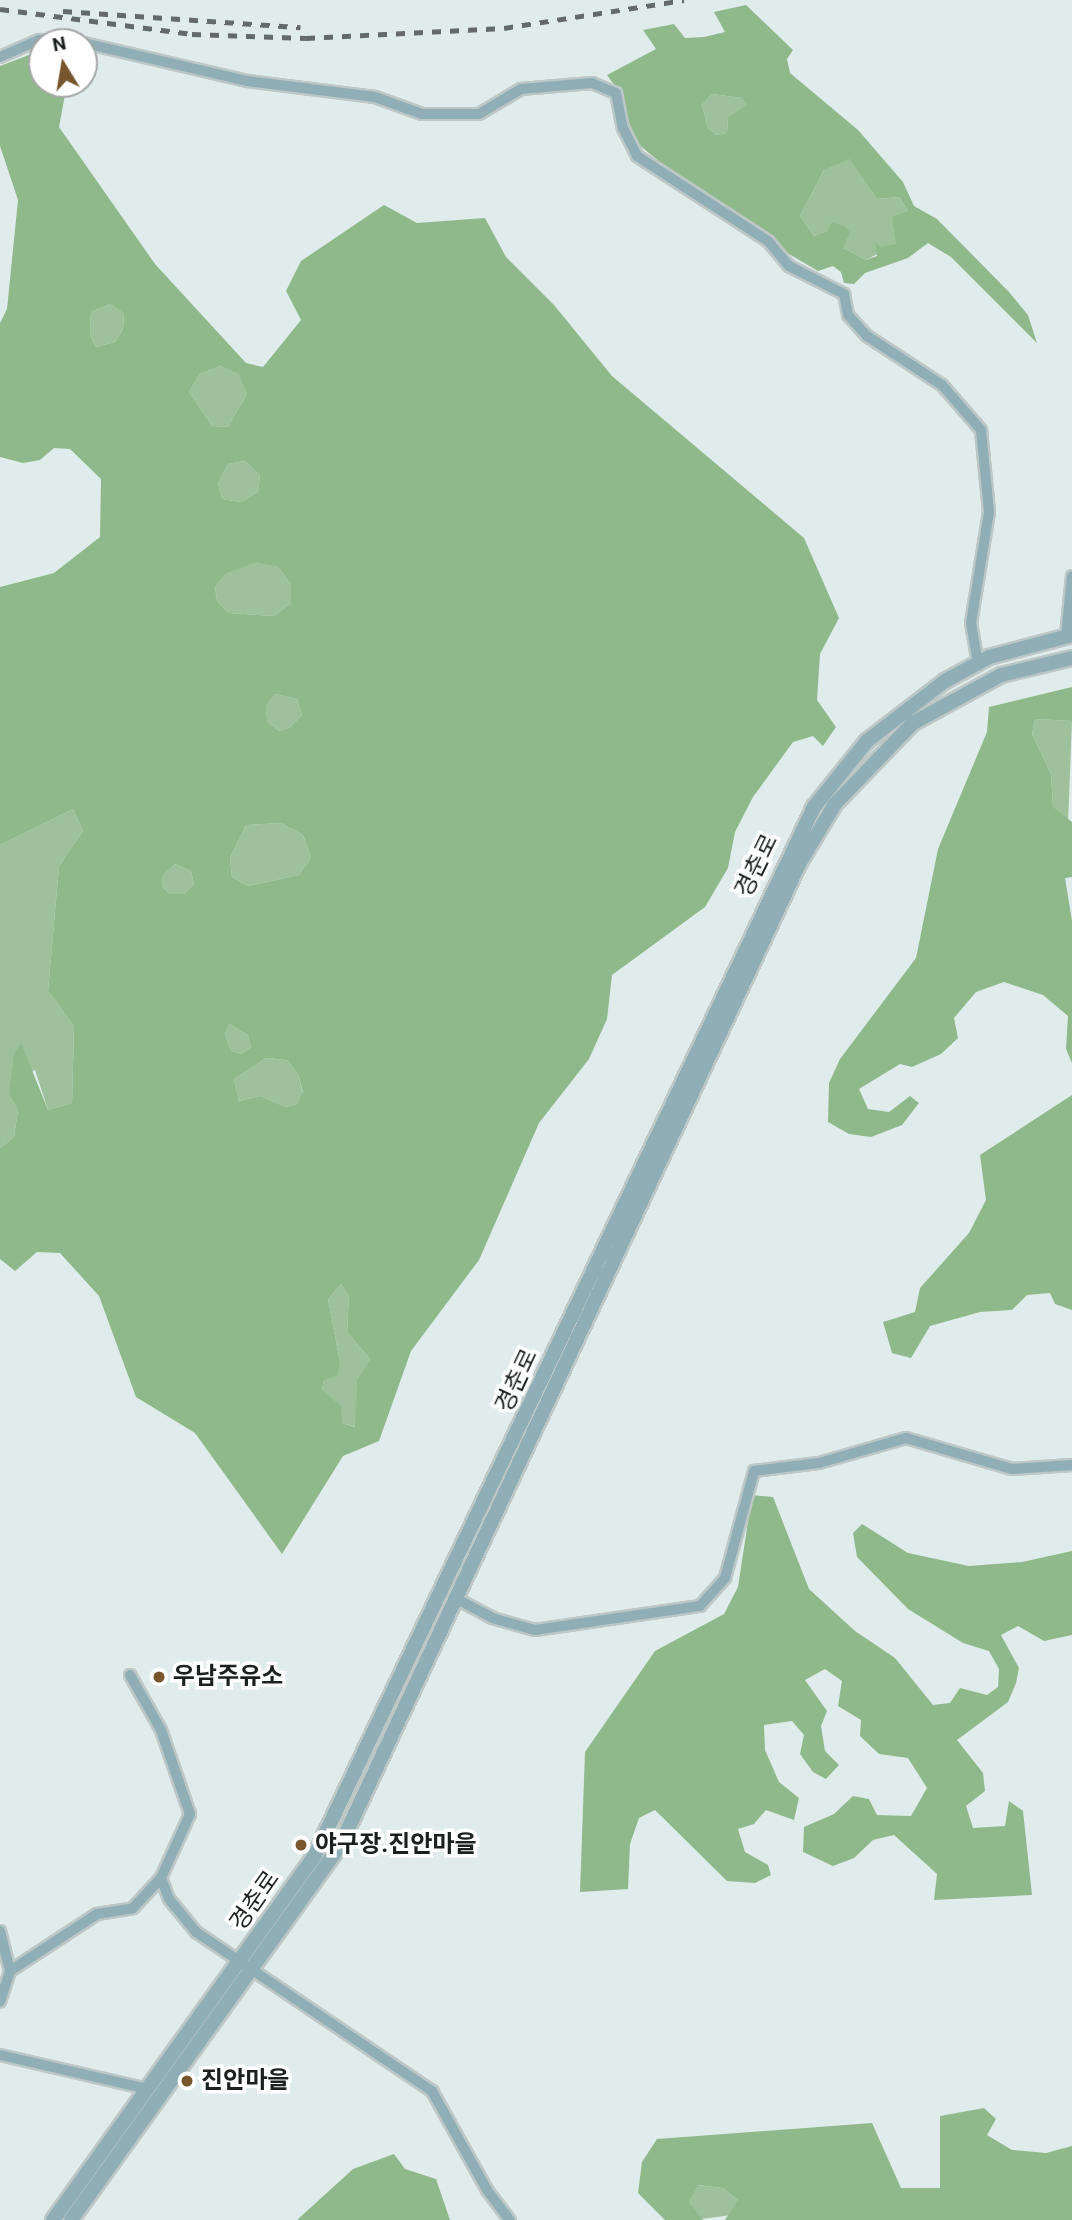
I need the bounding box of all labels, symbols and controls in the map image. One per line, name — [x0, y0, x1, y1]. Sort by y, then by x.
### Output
north arrow — [28, 28, 98, 98]
text: N — [51, 31, 68, 56]
street label: 경춘로 — [730, 830, 784, 902]
street label: 경춘로 — [490, 1345, 544, 1417]
place label: 우남주유소 — [173, 1663, 283, 1691]
marker: 우남주유소 — [151, 1669, 167, 1685]
place label: 야구장.진안마을 — [315, 1831, 477, 1859]
marker: 야구장.진안마을 — [293, 1837, 309, 1853]
street label: 경춘로 — [224, 1866, 286, 1936]
place label: 진안마을 — [201, 2067, 289, 2095]
marker: 진안마을 — [179, 2073, 195, 2089]

